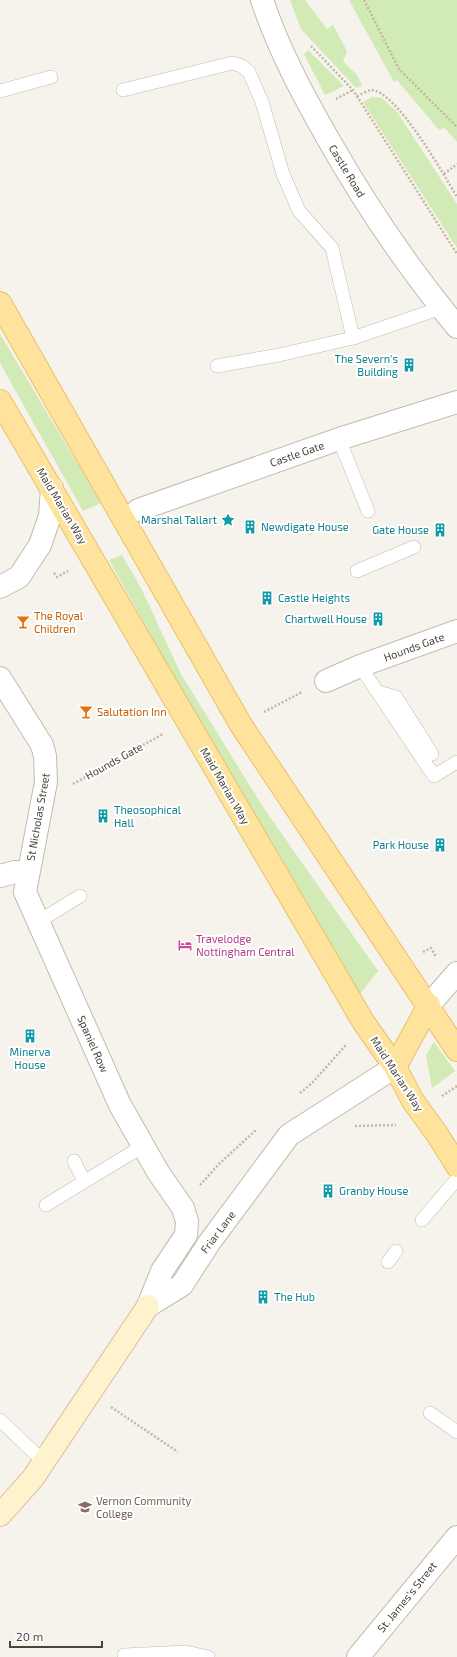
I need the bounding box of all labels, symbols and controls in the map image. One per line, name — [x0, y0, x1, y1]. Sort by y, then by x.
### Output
street label: Castle Road — [327, 142, 368, 199]
place label: The Severn's Building — [335, 352, 398, 378]
building icon: The Severn's Building — [401, 357, 417, 373]
street label: Castle Gate — [268, 438, 326, 469]
street label: Maid Marian Way — [34, 465, 90, 546]
place icon: Marshal Tallart — [220, 512, 236, 528]
place label: Marshal Tallart — [141, 513, 217, 526]
building icon: Newdigate House — [242, 519, 258, 535]
place label: Newdigate House — [261, 520, 349, 533]
building icon: Gate House — [432, 522, 448, 538]
place label: Gate House — [372, 523, 429, 536]
building icon: Castle Heights — [259, 590, 275, 606]
place label: Castle Heights — [278, 591, 350, 604]
place label: The Royal Children — [34, 609, 84, 635]
building icon: Chartwell House — [370, 611, 386, 627]
place label: Chartwell House — [285, 612, 367, 625]
bar icon: The Royal Children — [15, 614, 31, 630]
street label: Hounds Gate — [382, 630, 446, 664]
bar icon: Salutation Inn — [78, 704, 94, 720]
place label: Salutation Inn — [97, 705, 167, 718]
street label: Hounds Gate — [83, 739, 145, 782]
street label: Maid Marian Way — [198, 745, 253, 827]
street label: St Nicholas Street — [23, 772, 52, 862]
place label: Theosophical Hall — [114, 803, 182, 829]
building icon: Theosophical Hall — [95, 808, 111, 824]
building icon: Park House — [432, 837, 448, 853]
place label: Park House — [373, 838, 429, 851]
place label: Travelodge Nottingham Central — [196, 932, 295, 958]
hotel icon: Travelodge Nottingham Central — [177, 937, 193, 953]
street label: Spaniel Row — [75, 1013, 112, 1074]
building icon: Minerva House — [22, 1028, 38, 1044]
street label: Maid Marian Way — [368, 1034, 427, 1114]
place label: Minerva House — [10, 1045, 50, 1071]
building icon: Granby House — [320, 1183, 336, 1199]
place label: Granby House — [339, 1184, 408, 1197]
street label: Friar Lane — [198, 1208, 238, 1255]
building icon: The Hub — [255, 1289, 271, 1305]
place label: The Hub — [274, 1290, 315, 1303]
place label: Vernon Community College — [96, 1494, 191, 1520]
school or university icon: Vernon Community College — [77, 1499, 93, 1515]
street label: St. James's Street — [374, 1559, 439, 1635]
scale bar — [10, 1623, 102, 1649]
text: 20 m — [16, 1629, 43, 1643]

